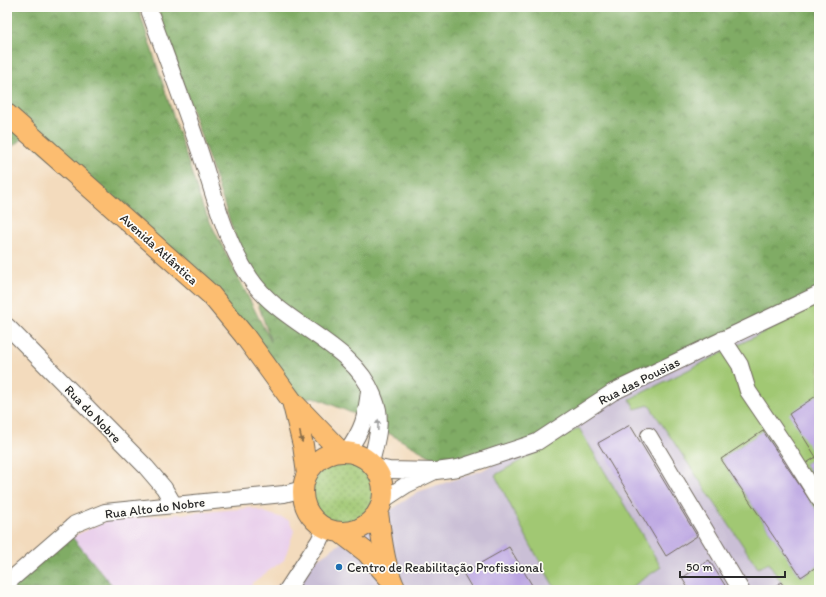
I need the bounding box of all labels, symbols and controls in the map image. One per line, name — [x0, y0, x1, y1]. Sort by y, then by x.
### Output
street label: Avenida Atlântica — [117, 210, 201, 288]
street label: Rua das Pousias — [596, 354, 682, 408]
street label: Rua do Nobre — [62, 382, 124, 446]
one-way arrow — [375, 419, 382, 431]
one-way arrow — [298, 431, 304, 443]
street label: Rua Alto do Nobre — [104, 494, 206, 522]
scale bar — [680, 553, 785, 579]
place label: Centro de Reabilitação Profissional — [347, 560, 543, 575]
text: 50 m — [686, 560, 712, 574]
marker: Centro de Reabilitação Profissional — [334, 562, 344, 572]

